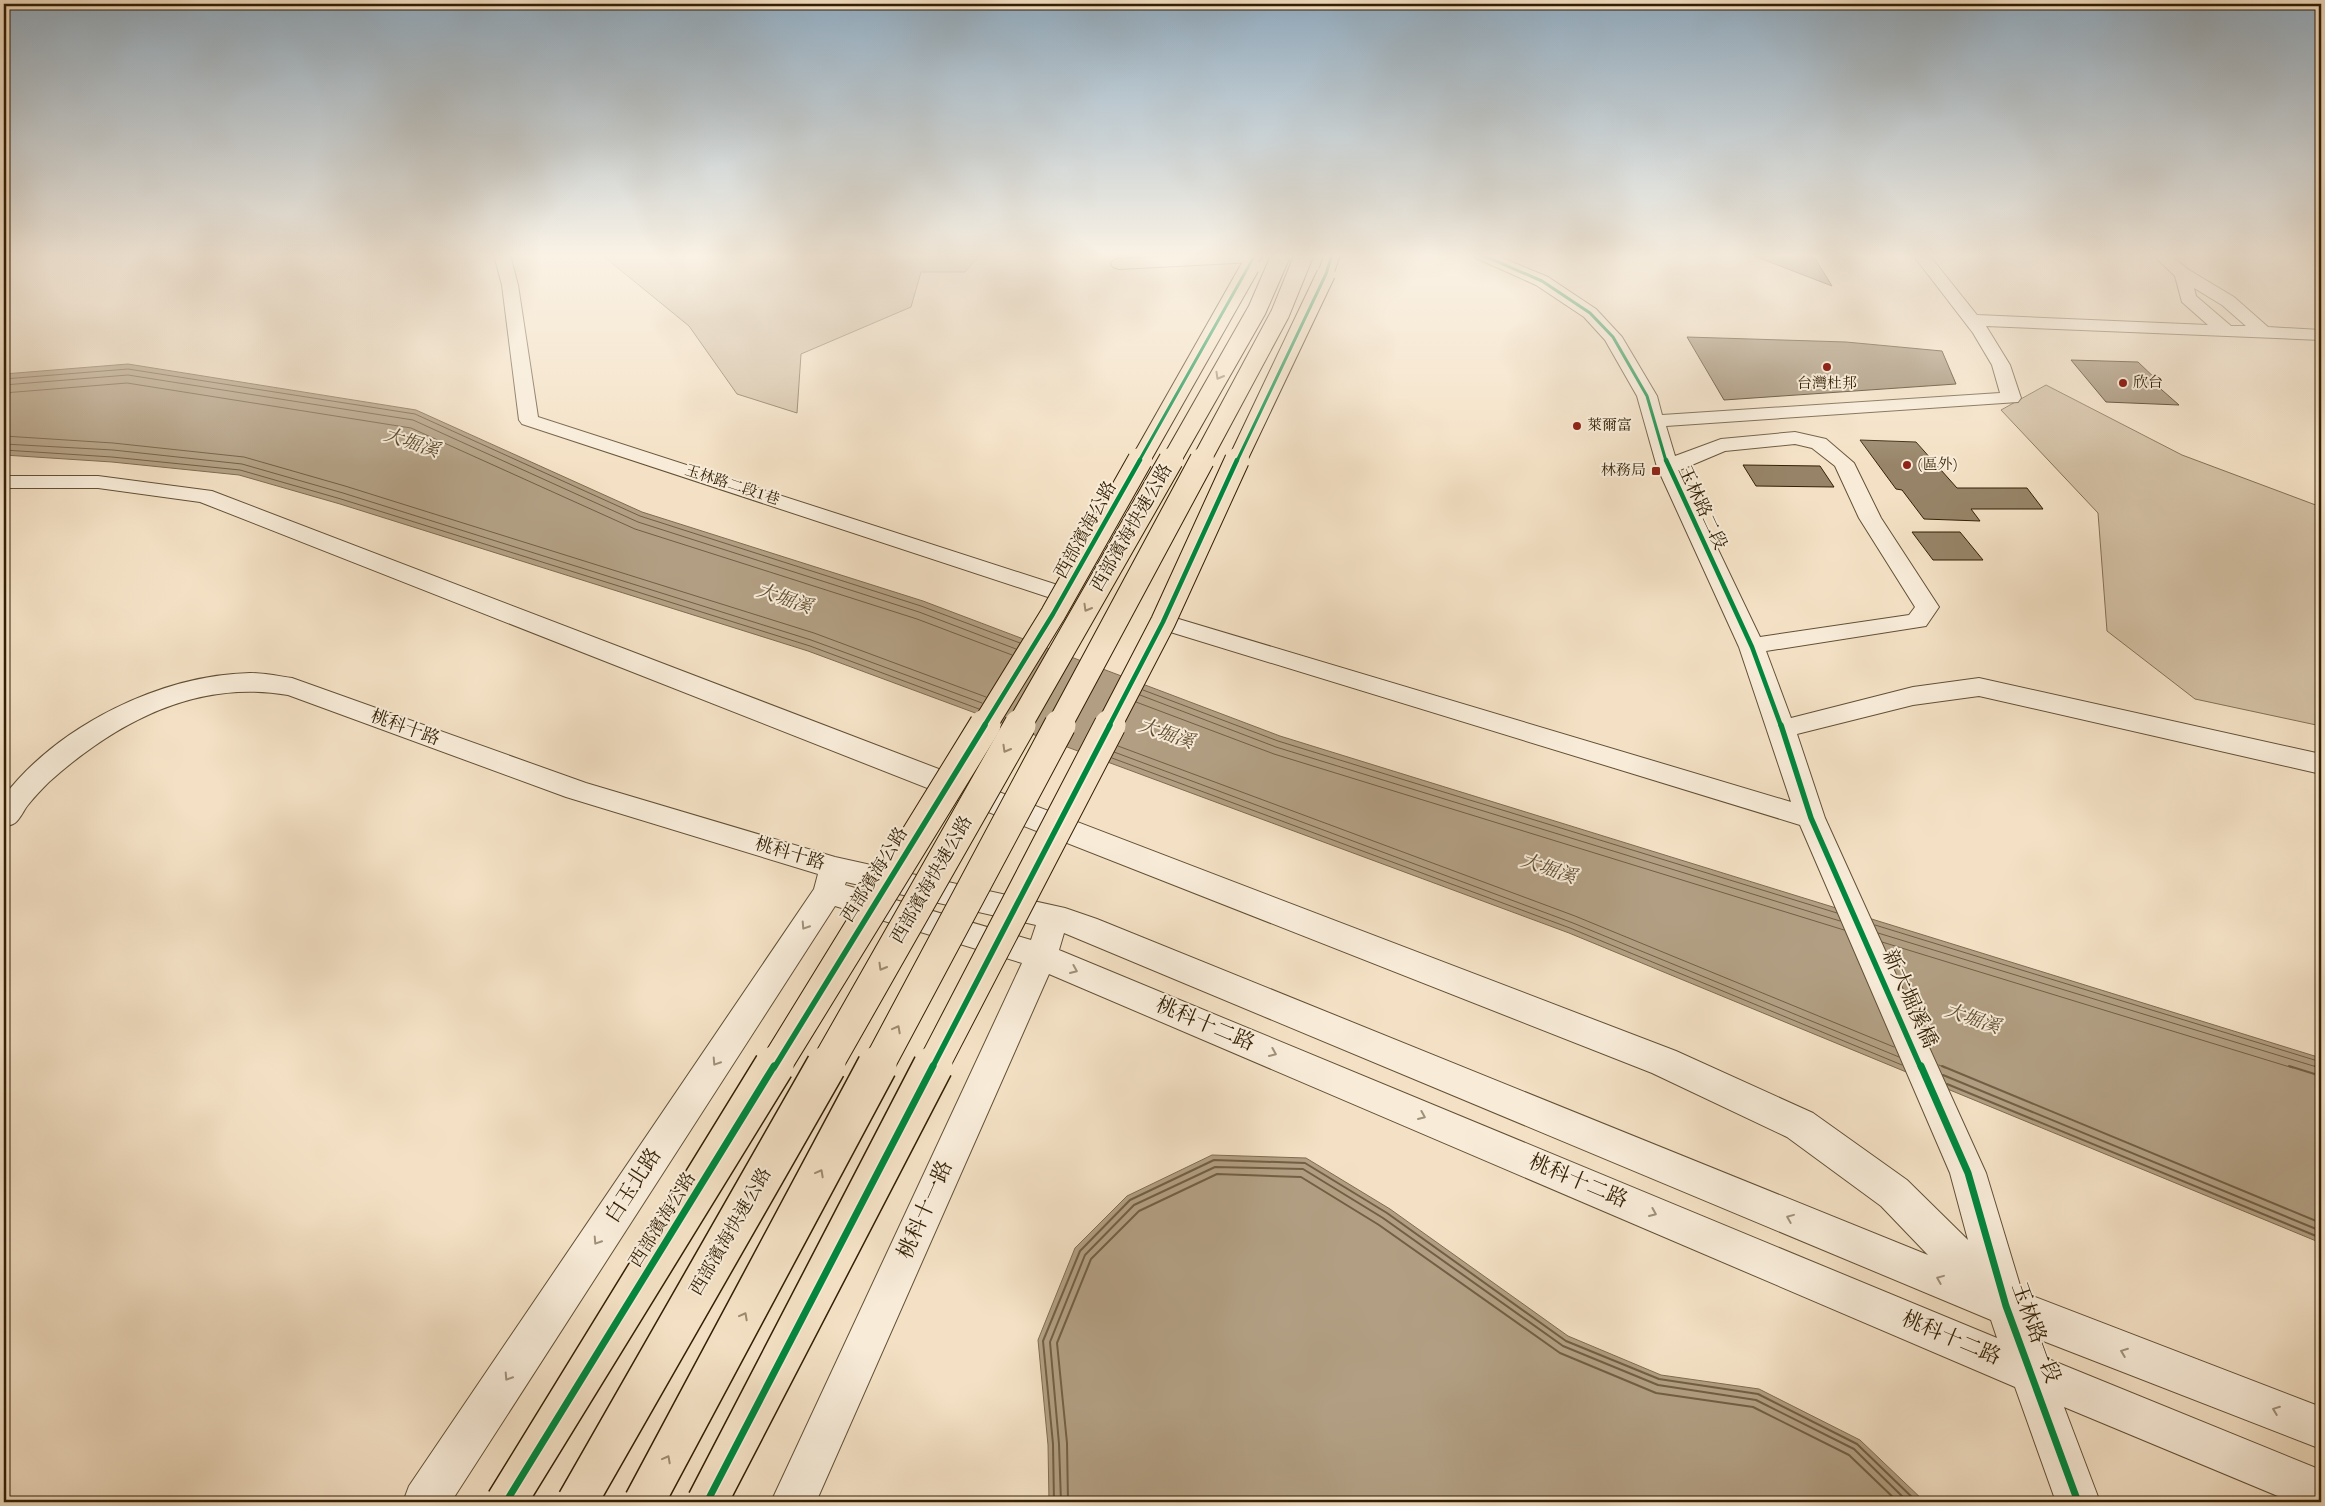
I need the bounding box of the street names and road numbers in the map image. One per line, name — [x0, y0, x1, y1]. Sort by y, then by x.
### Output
street label: 西部濱海快速公路 — [1086, 460, 1176, 595]
street label: 玉林路二段1巷 — [683, 462, 782, 508]
street label: 玉林路二段 — [1675, 463, 1731, 553]
street label: 西部濱海公路 — [1050, 477, 1120, 582]
street label: 桃科十路 — [368, 705, 443, 749]
street label: 西部濱海快速公路 — [886, 812, 976, 947]
street label: 西部濱海公路 — [837, 823, 911, 926]
street label: 桃科十路 — [753, 833, 828, 873]
street label: 新大堀溪橋 — [1878, 946, 1942, 1051]
street label: 桃科十二路 — [1153, 993, 1258, 1055]
street label: 白玉北路 — [601, 1144, 666, 1227]
street label: 桃科十二路 — [1526, 1150, 1631, 1212]
street label: 桃科十一路 — [893, 1157, 957, 1262]
street label: 西部濱海快速公路 — [685, 1164, 775, 1299]
street label: 西部濱海公路 — [625, 1168, 699, 1271]
street label: 玉林路一段 — [2007, 1279, 2065, 1386]
street label: 桃科十二路 — [1899, 1307, 2004, 1369]

